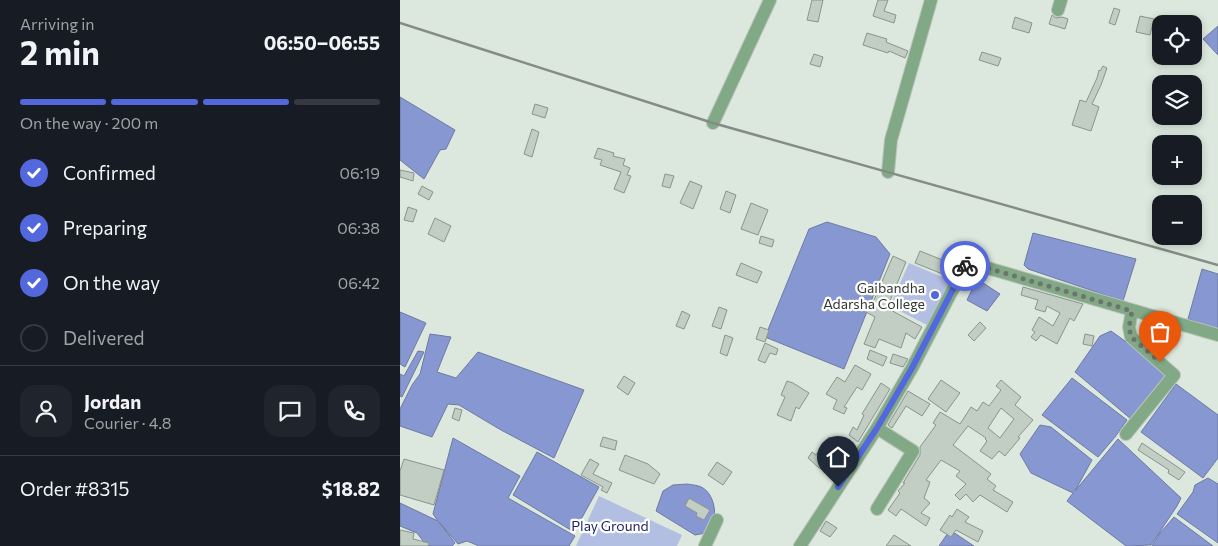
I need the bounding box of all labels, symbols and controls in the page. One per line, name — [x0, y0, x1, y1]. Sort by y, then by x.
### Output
text: Arriving in — [20, 14, 94, 33]
map controls — [1152, 15, 1202, 245]
button: locate — [1152, 15, 1202, 65]
text: 06:50–06:55 — [264, 31, 380, 54]
text: 2 min — [20, 32, 100, 72]
button: layers — [1152, 75, 1202, 125]
text: On the way · 200 m — [20, 113, 158, 132]
button: + — [1152, 135, 1202, 185]
icon: check — [20, 159, 48, 187]
text: Confirmed — [63, 161, 156, 184]
text: 06:19 — [340, 163, 380, 182]
button: − — [1152, 195, 1202, 245]
icon: check — [20, 214, 48, 242]
text: Preparing — [63, 216, 147, 239]
text: 06:38 — [337, 218, 380, 237]
courier — [940, 241, 990, 291]
icon: bike — [951, 252, 979, 280]
icon: check — [20, 269, 48, 297]
text: On the way — [63, 271, 160, 294]
text: 06:42 — [338, 273, 380, 292]
place label: Gaibandha Adarsha College — [823, 279, 925, 312]
marker: Gaibandha Adarsha College — [929, 289, 941, 301]
pin — [1139, 311, 1181, 362]
icon: bag — [1146, 318, 1174, 346]
text: Delivered — [63, 326, 144, 349]
button: person — [20, 385, 72, 437]
button: chat — [264, 385, 316, 437]
button: phone — [328, 385, 380, 437]
text: Jordan — [84, 390, 141, 413]
text: Courier · 4.8 — [84, 413, 171, 432]
pin — [817, 436, 859, 487]
icon: home — [824, 443, 852, 471]
text: Order #8315 — [20, 477, 129, 500]
text: $18.82 — [322, 477, 380, 500]
park label: Play Ground — [571, 517, 649, 534]

